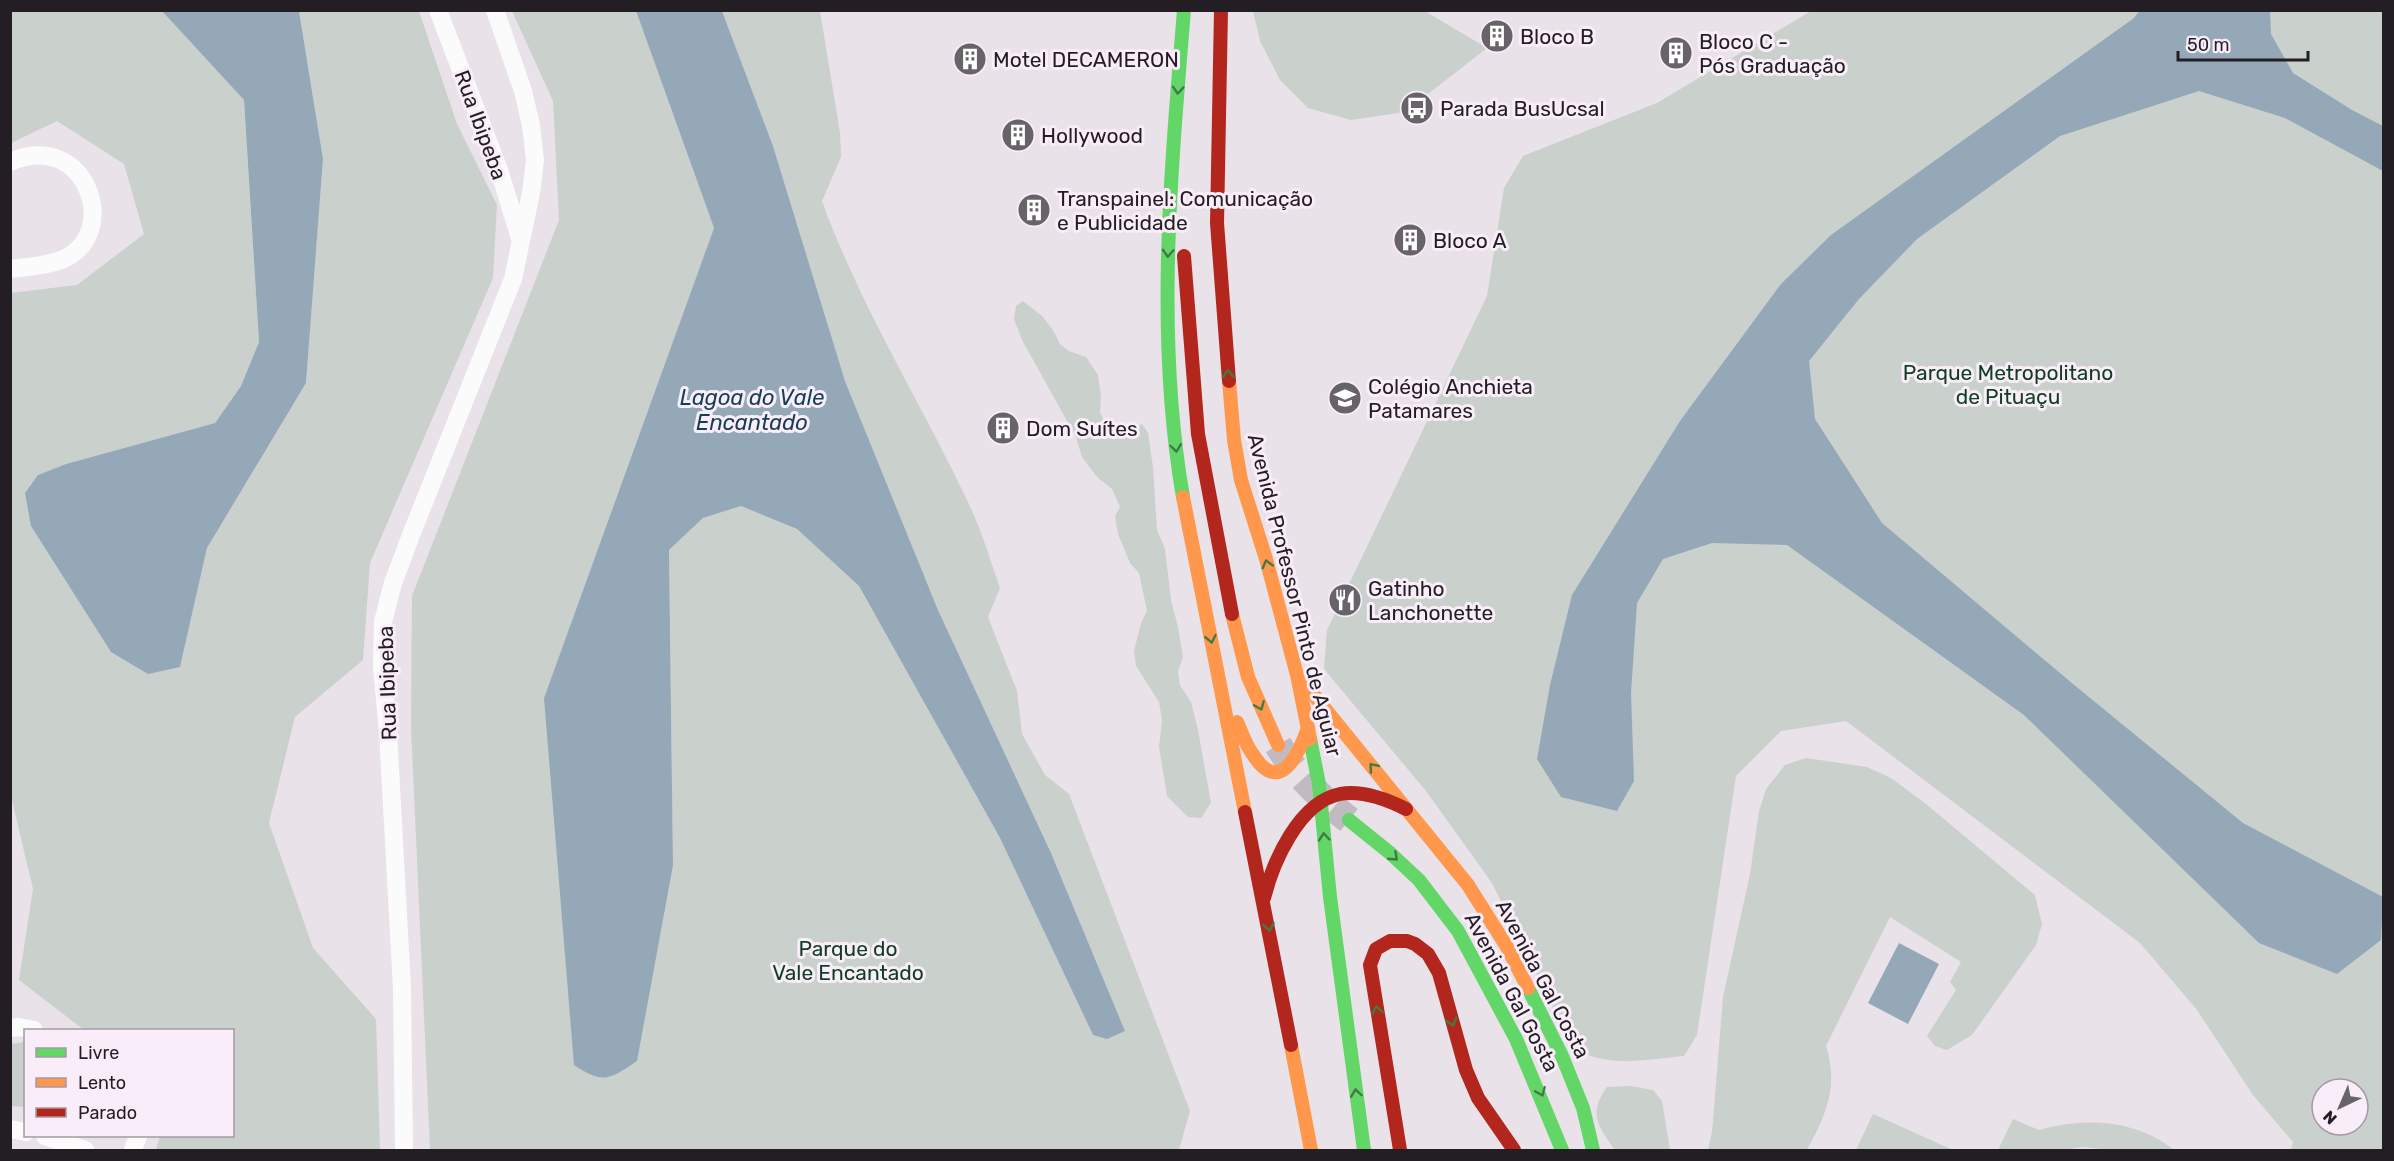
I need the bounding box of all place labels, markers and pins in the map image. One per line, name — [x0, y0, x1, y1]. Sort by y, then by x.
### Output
building icon: Bloco B — [1479, 18, 1515, 54]
place label: Bloco B — [1520, 24, 1594, 49]
place label: Bloco C - Pós Graduação — [1699, 29, 1846, 78]
building icon: Bloco C - Pós Graduação — [1658, 35, 1694, 71]
building icon: Motel DECAMERON — [952, 41, 988, 77]
place label: Motel DECAMERON — [993, 47, 1179, 72]
bus stop icon: Parada BusUcsal — [1399, 90, 1435, 126]
place label: Parada BusUcsal — [1440, 96, 1605, 121]
building icon: Hollywood — [1000, 117, 1036, 153]
place label: Hollywood — [1041, 123, 1143, 148]
place label: Transpainel: Comunicação e Publicidade — [1057, 186, 1313, 235]
building icon: Transpainel: Comunicação e Publicidade — [1016, 192, 1052, 228]
building icon: Bloco A — [1392, 222, 1428, 258]
place label: Bloco A — [1433, 228, 1507, 253]
place label: Colégio Anchieta Patamares — [1368, 374, 1533, 423]
school or university icon: Colégio Anchieta Patamares — [1327, 380, 1363, 416]
building icon: Dom Suítes — [985, 410, 1021, 446]
place label: Dom Suítes — [1026, 416, 1138, 441]
place label: Gatinho Lanchonette — [1368, 576, 1493, 625]
restaurant icon: Gatinho Lanchonette — [1327, 582, 1363, 618]

